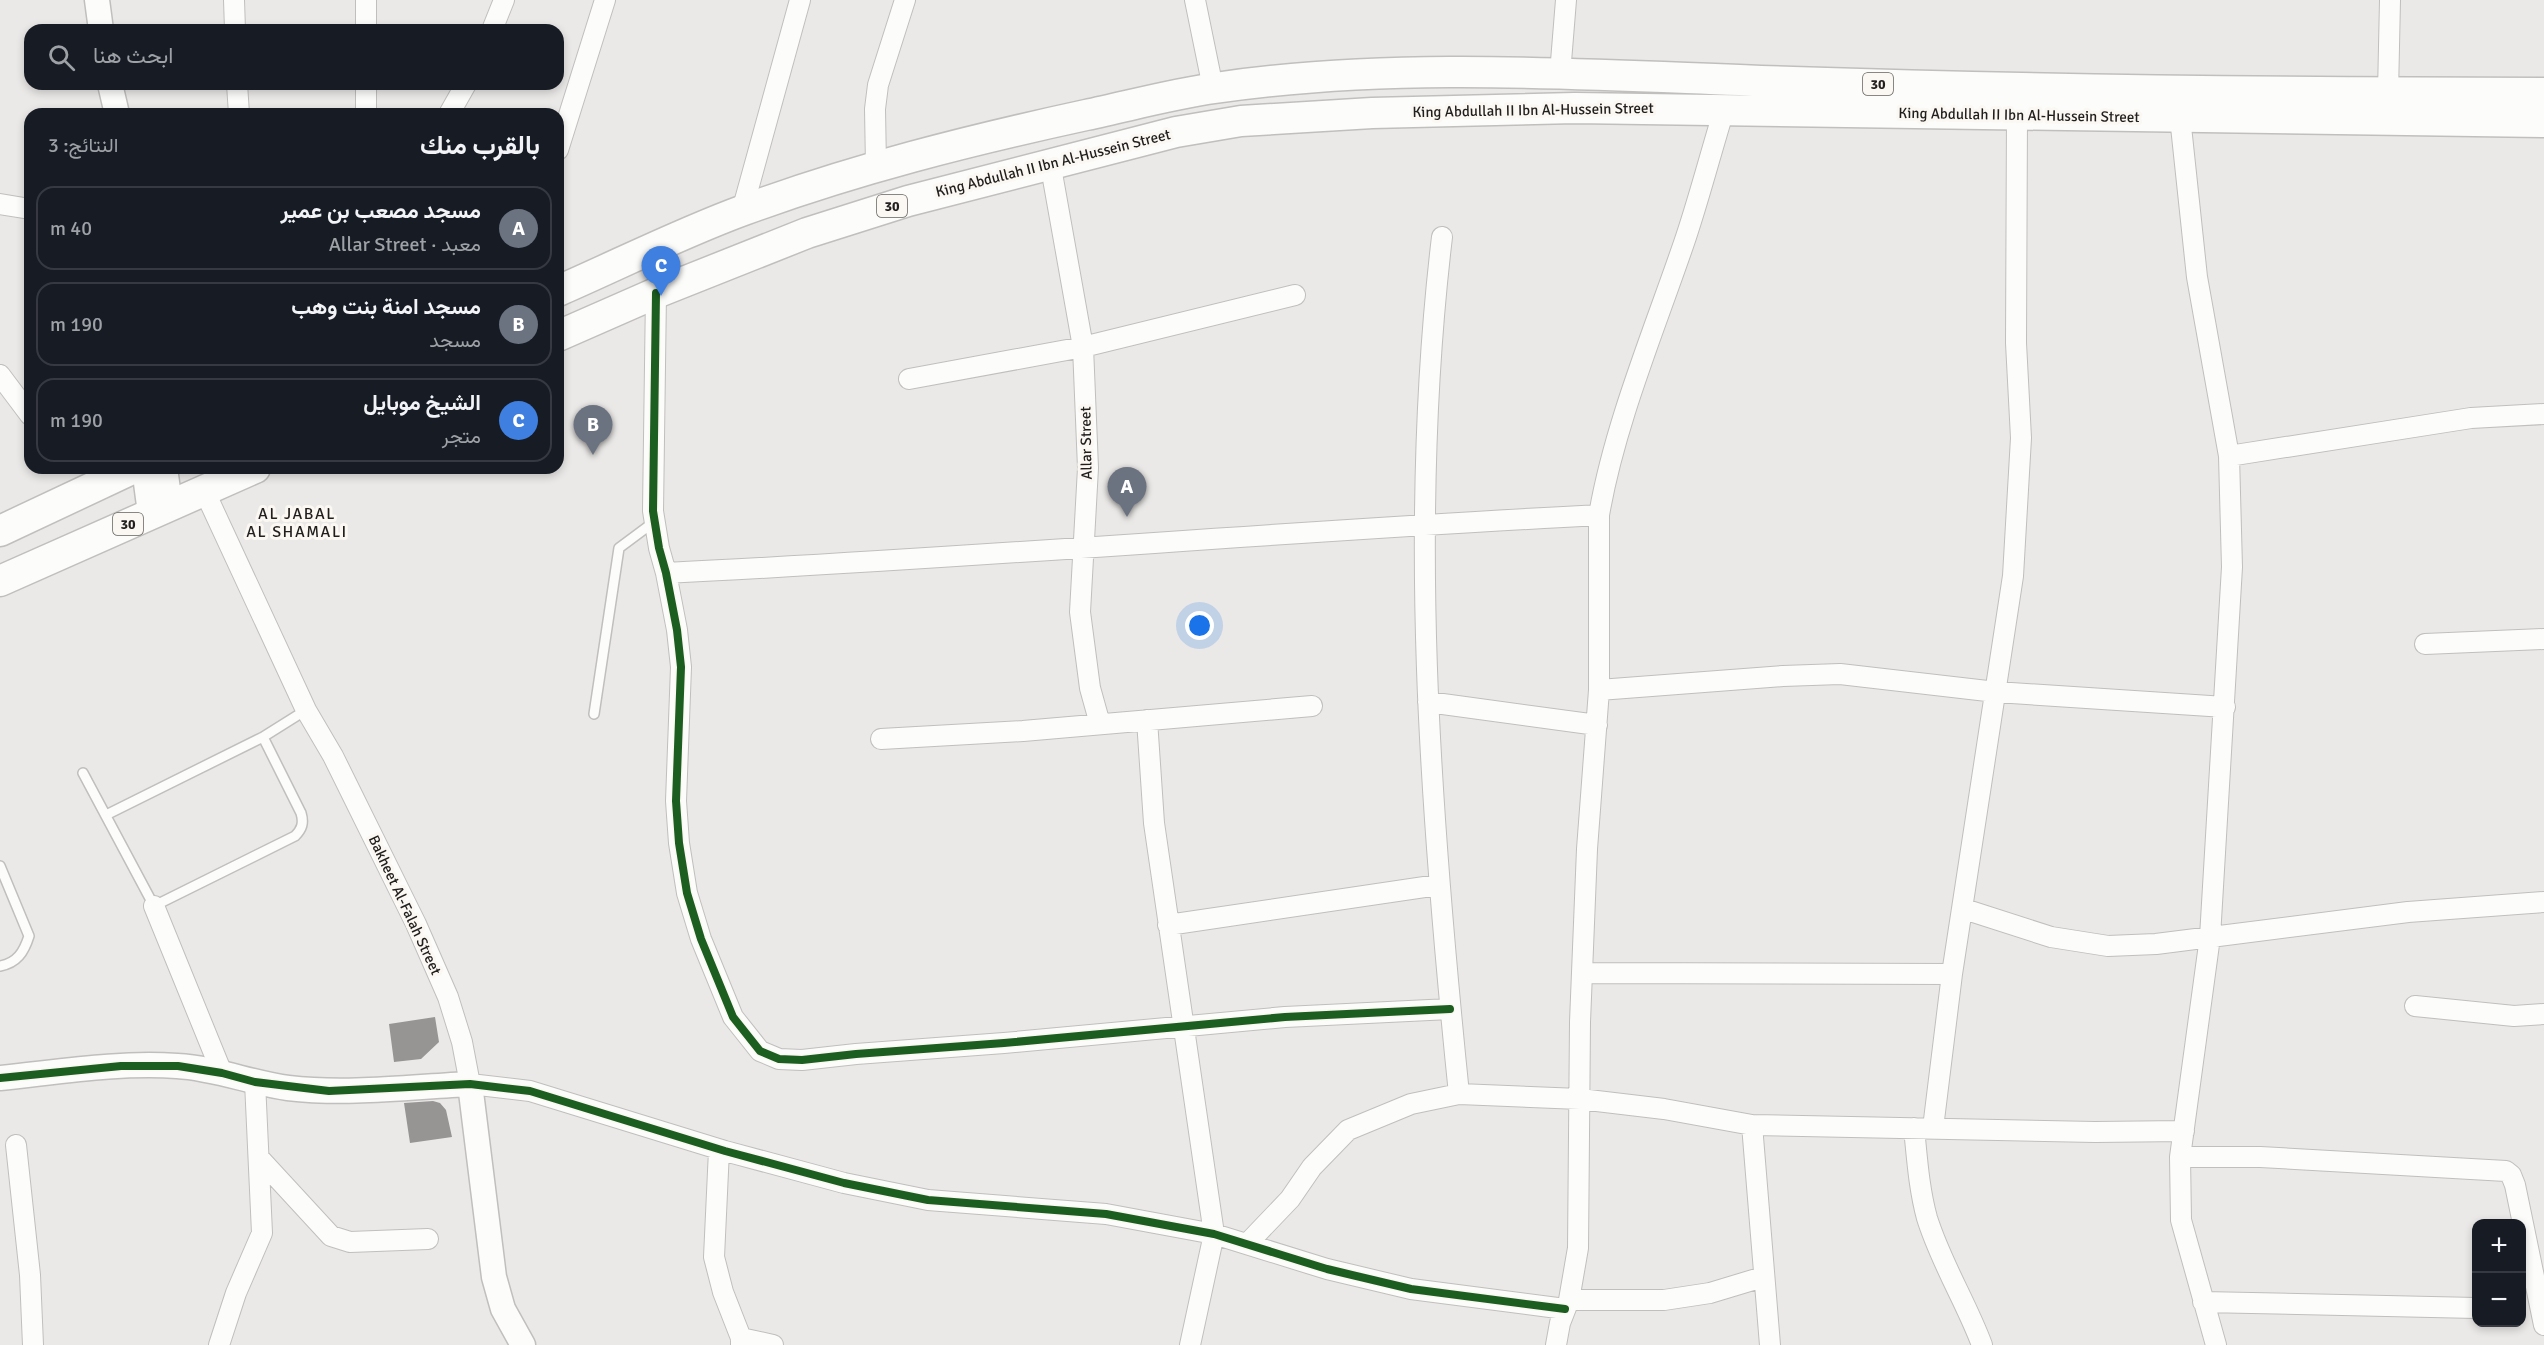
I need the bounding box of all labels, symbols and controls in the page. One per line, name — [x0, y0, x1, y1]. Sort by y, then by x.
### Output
search box — [24, 24, 564, 90]
icon: search — [45, 41, 78, 74]
text: ابحث هنا — [93, 42, 173, 69]
road number: 30 — [1863, 73, 1893, 95]
street label: King Abdullah II Ibn Al-Hussein Street — [1412, 99, 1654, 121]
street label: King Abdullah II Ibn Al-Hussein Street — [1898, 104, 2140, 126]
street label: King Abdullah II Ibn Al-Hussein Street — [934, 125, 1172, 201]
text: بالقرب منك — [420, 130, 540, 162]
text: النتائج: 3 — [48, 133, 119, 158]
road number: 30 — [877, 195, 907, 217]
text: مسجد مصعب بن عمير — [280, 197, 481, 224]
text: 40 m — [50, 216, 92, 241]
text: A — [512, 216, 525, 241]
text: معبد · Allar Street — [329, 232, 481, 257]
pin: C — [642, 246, 680, 296]
text: مسجد امنة بنت وهب — [291, 293, 481, 320]
text: 190 m — [50, 312, 103, 337]
text: B — [512, 312, 525, 337]
text: مسجد — [429, 328, 481, 353]
text: الشيخ موبايل — [363, 389, 481, 416]
pin: B — [574, 406, 612, 455]
street label: Allar Street — [1076, 406, 1096, 480]
text: 190 m — [50, 408, 103, 433]
text: C — [512, 408, 525, 433]
text: متجر — [442, 424, 481, 449]
pin: A — [1108, 468, 1146, 517]
district label: AL JABAL AL SHAMALI — [246, 504, 348, 542]
road number: 30 — [113, 513, 143, 535]
your location — [1185, 611, 1214, 640]
street label: Bakheet Al-Falah Street — [365, 832, 445, 978]
map controls — [2472, 1219, 2526, 1327]
button: + — [2472, 1219, 2526, 1273]
button: − — [2472, 1273, 2526, 1327]

